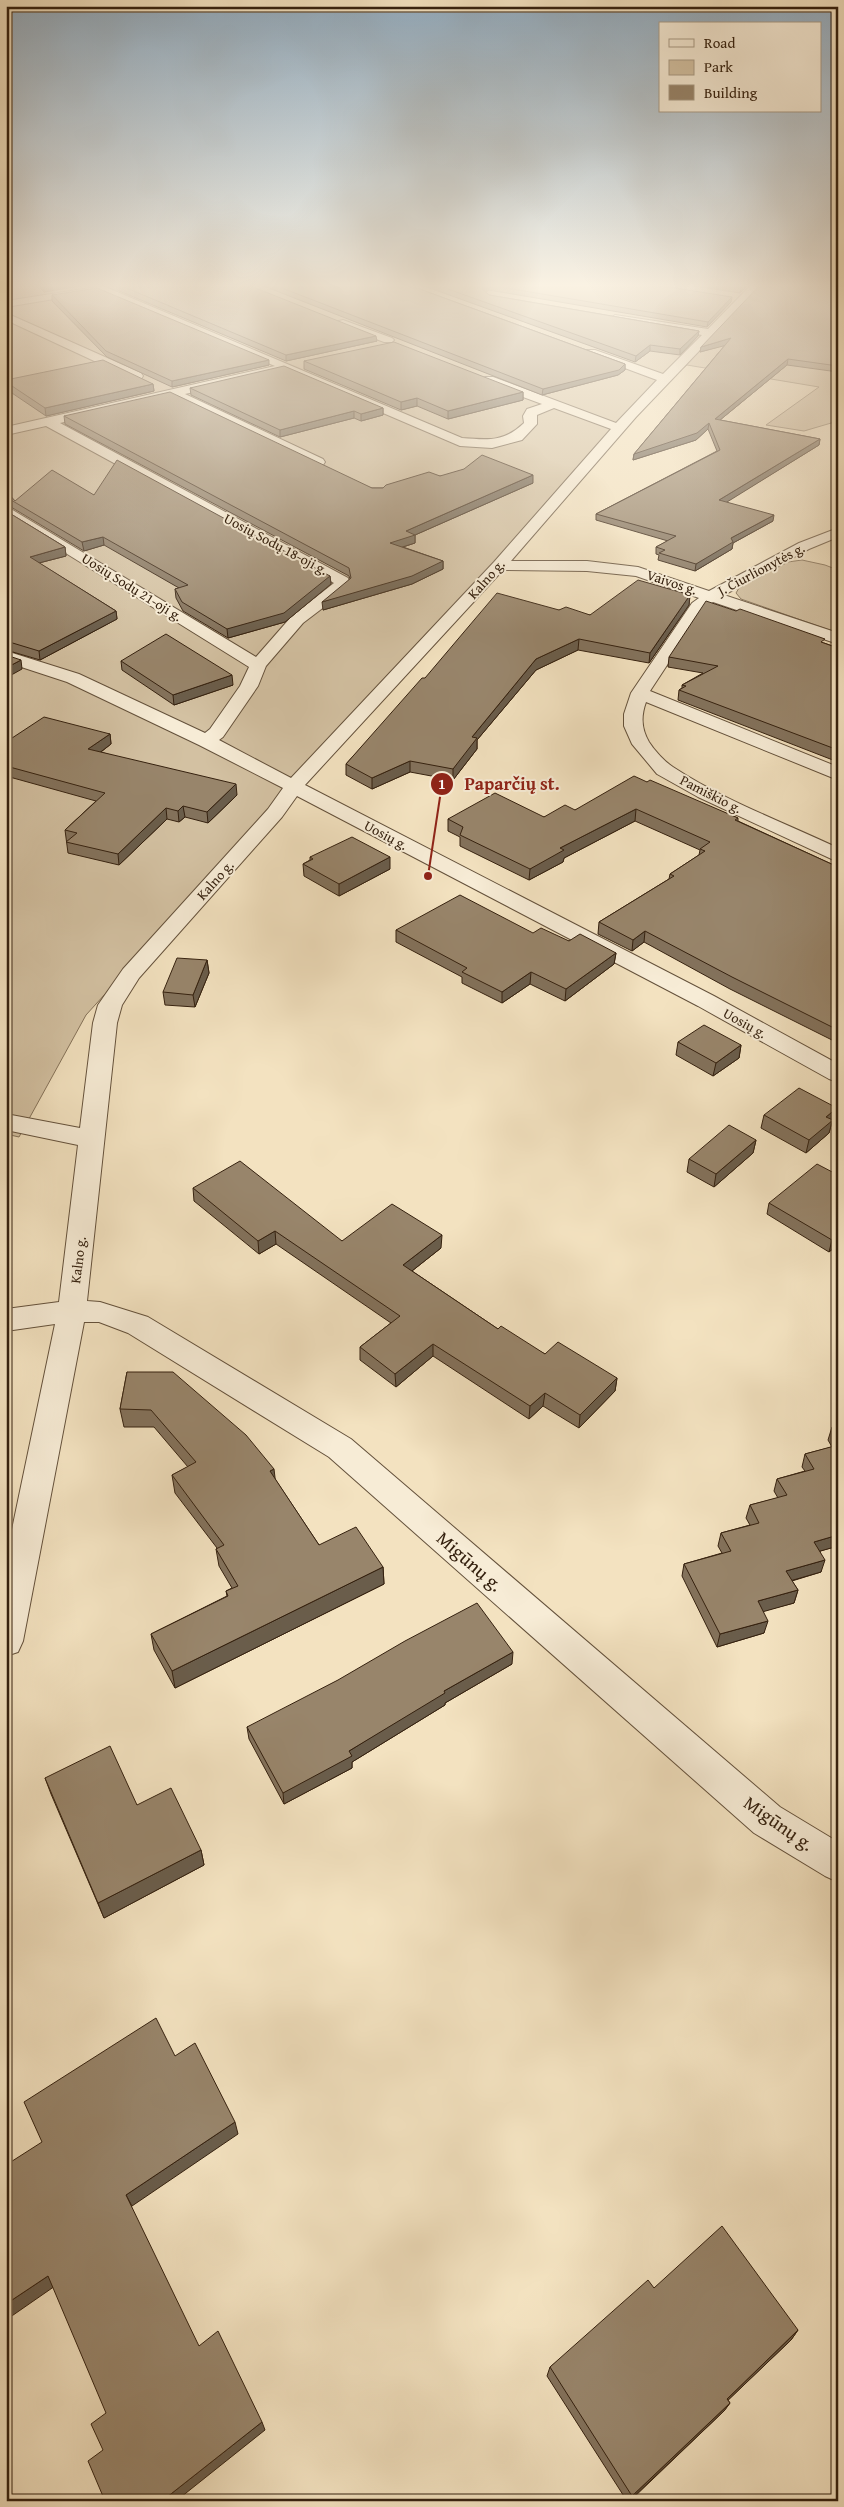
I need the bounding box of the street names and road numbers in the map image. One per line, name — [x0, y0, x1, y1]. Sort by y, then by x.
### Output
street label: Uosių Sodų 18-oji g. — [220, 508, 332, 580]
street label: J. Čiurlionytės g. — [712, 538, 808, 601]
street label: Uosių Sodų 21-oji g. — [78, 548, 186, 626]
street label: Kalno g. — [463, 555, 509, 603]
street label: Vaivos g. — [644, 564, 700, 600]
street label: Pamiškio g. — [677, 770, 745, 818]
street label: Uosių g. — [361, 815, 411, 855]
street label: Kalno g. — [192, 856, 238, 904]
street label: Uosių g. — [720, 1003, 770, 1043]
street label: Kalno g. — [65, 1235, 91, 1285]
street label: Migūnų g. — [431, 1524, 509, 1598]
street label: Migūnų g. — [738, 1789, 820, 1857]

